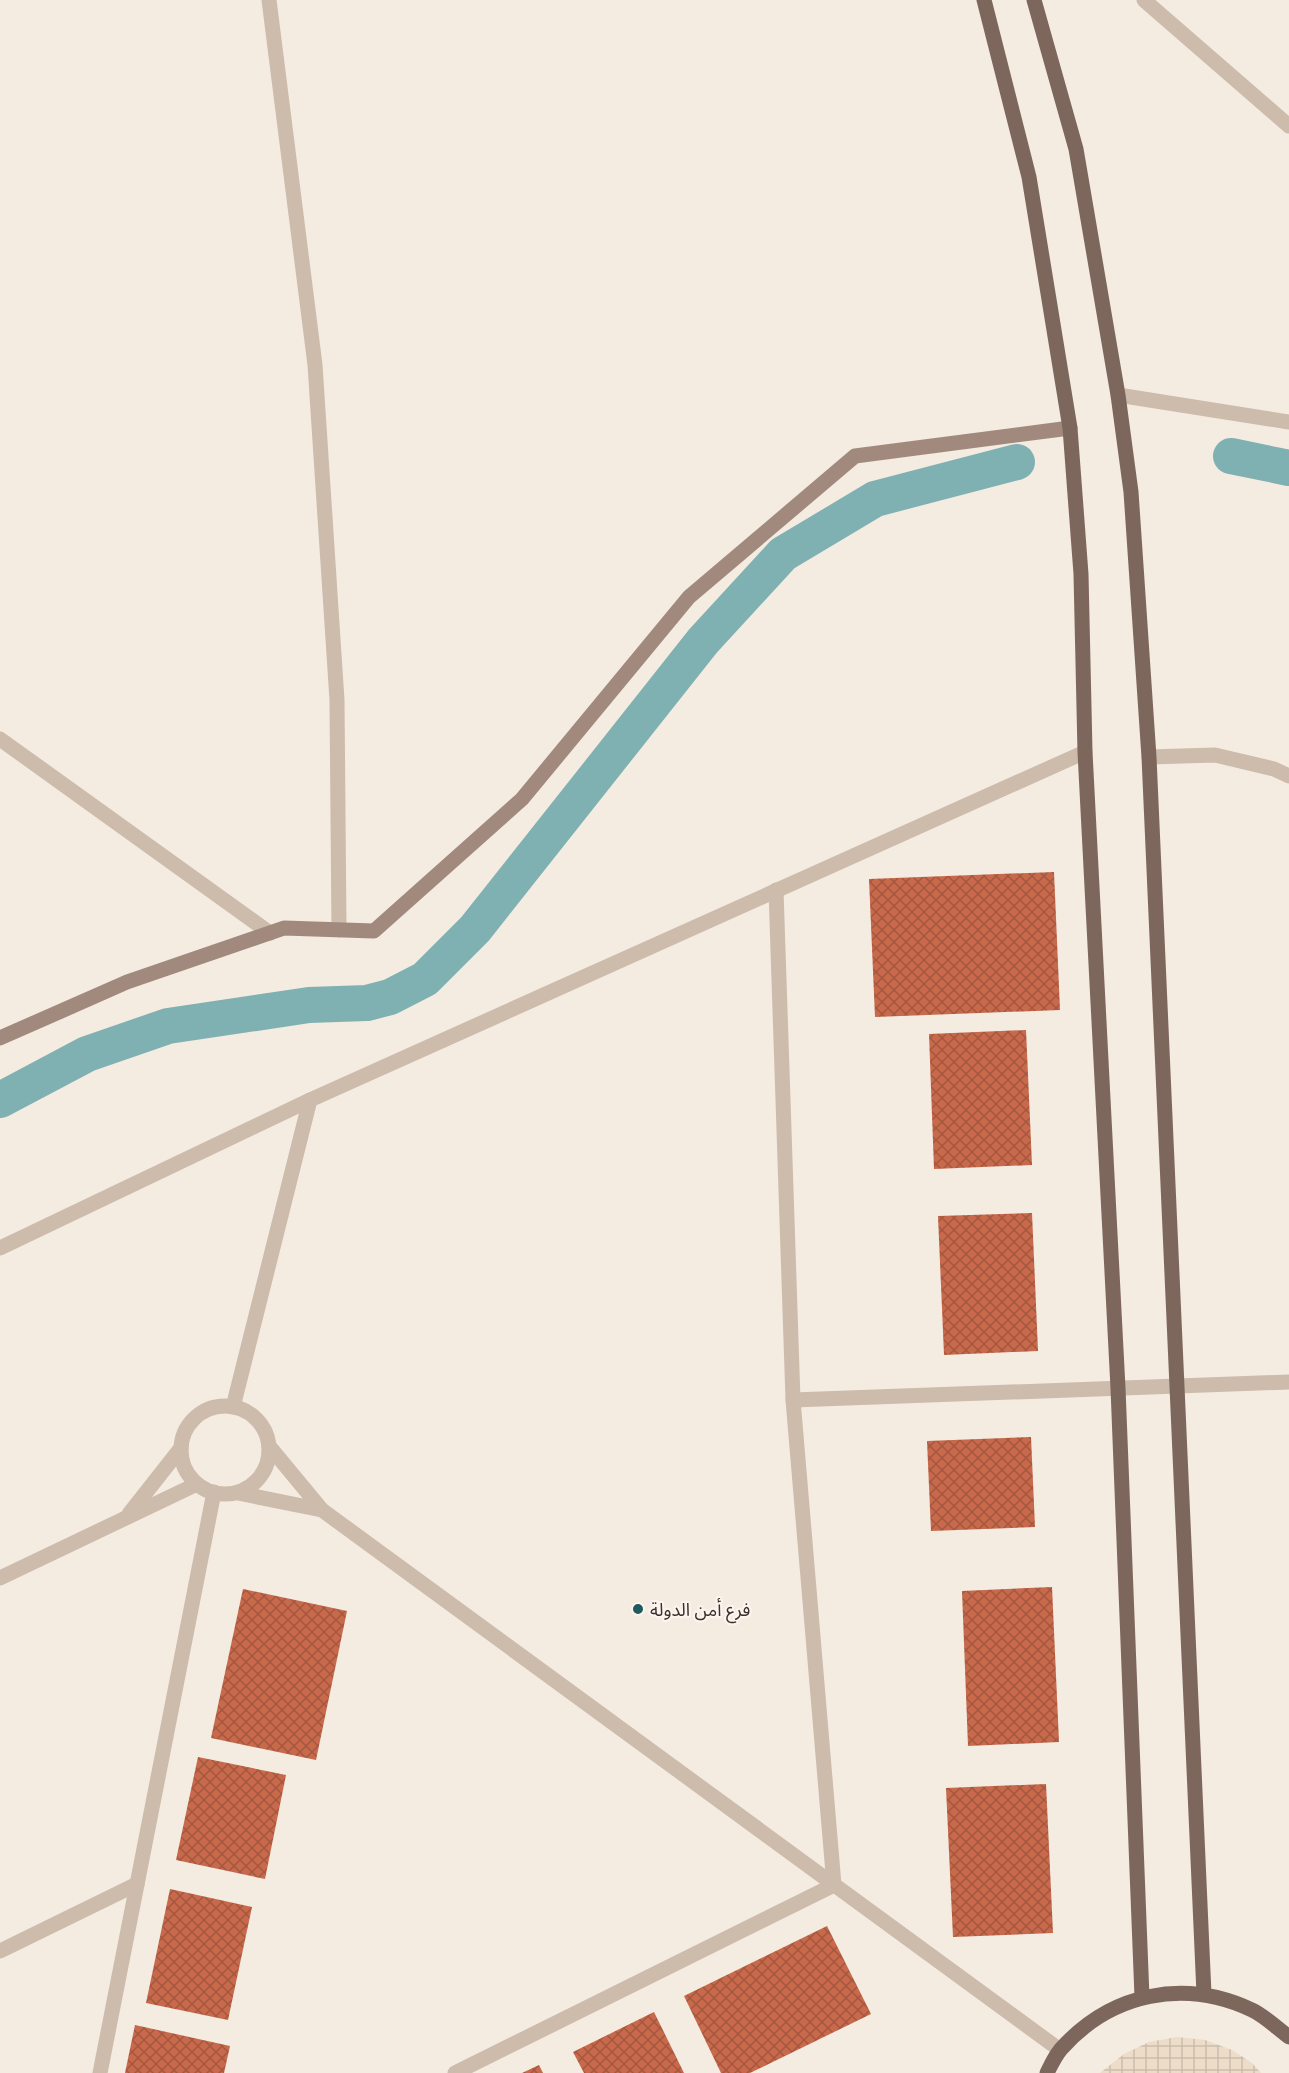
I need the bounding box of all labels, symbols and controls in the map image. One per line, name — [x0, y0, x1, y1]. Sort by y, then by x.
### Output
place label: فرع أمن الدولة — [650, 1598, 750, 1624]
marker: فرع أمن الدولة — [631, 1602, 645, 1616]

